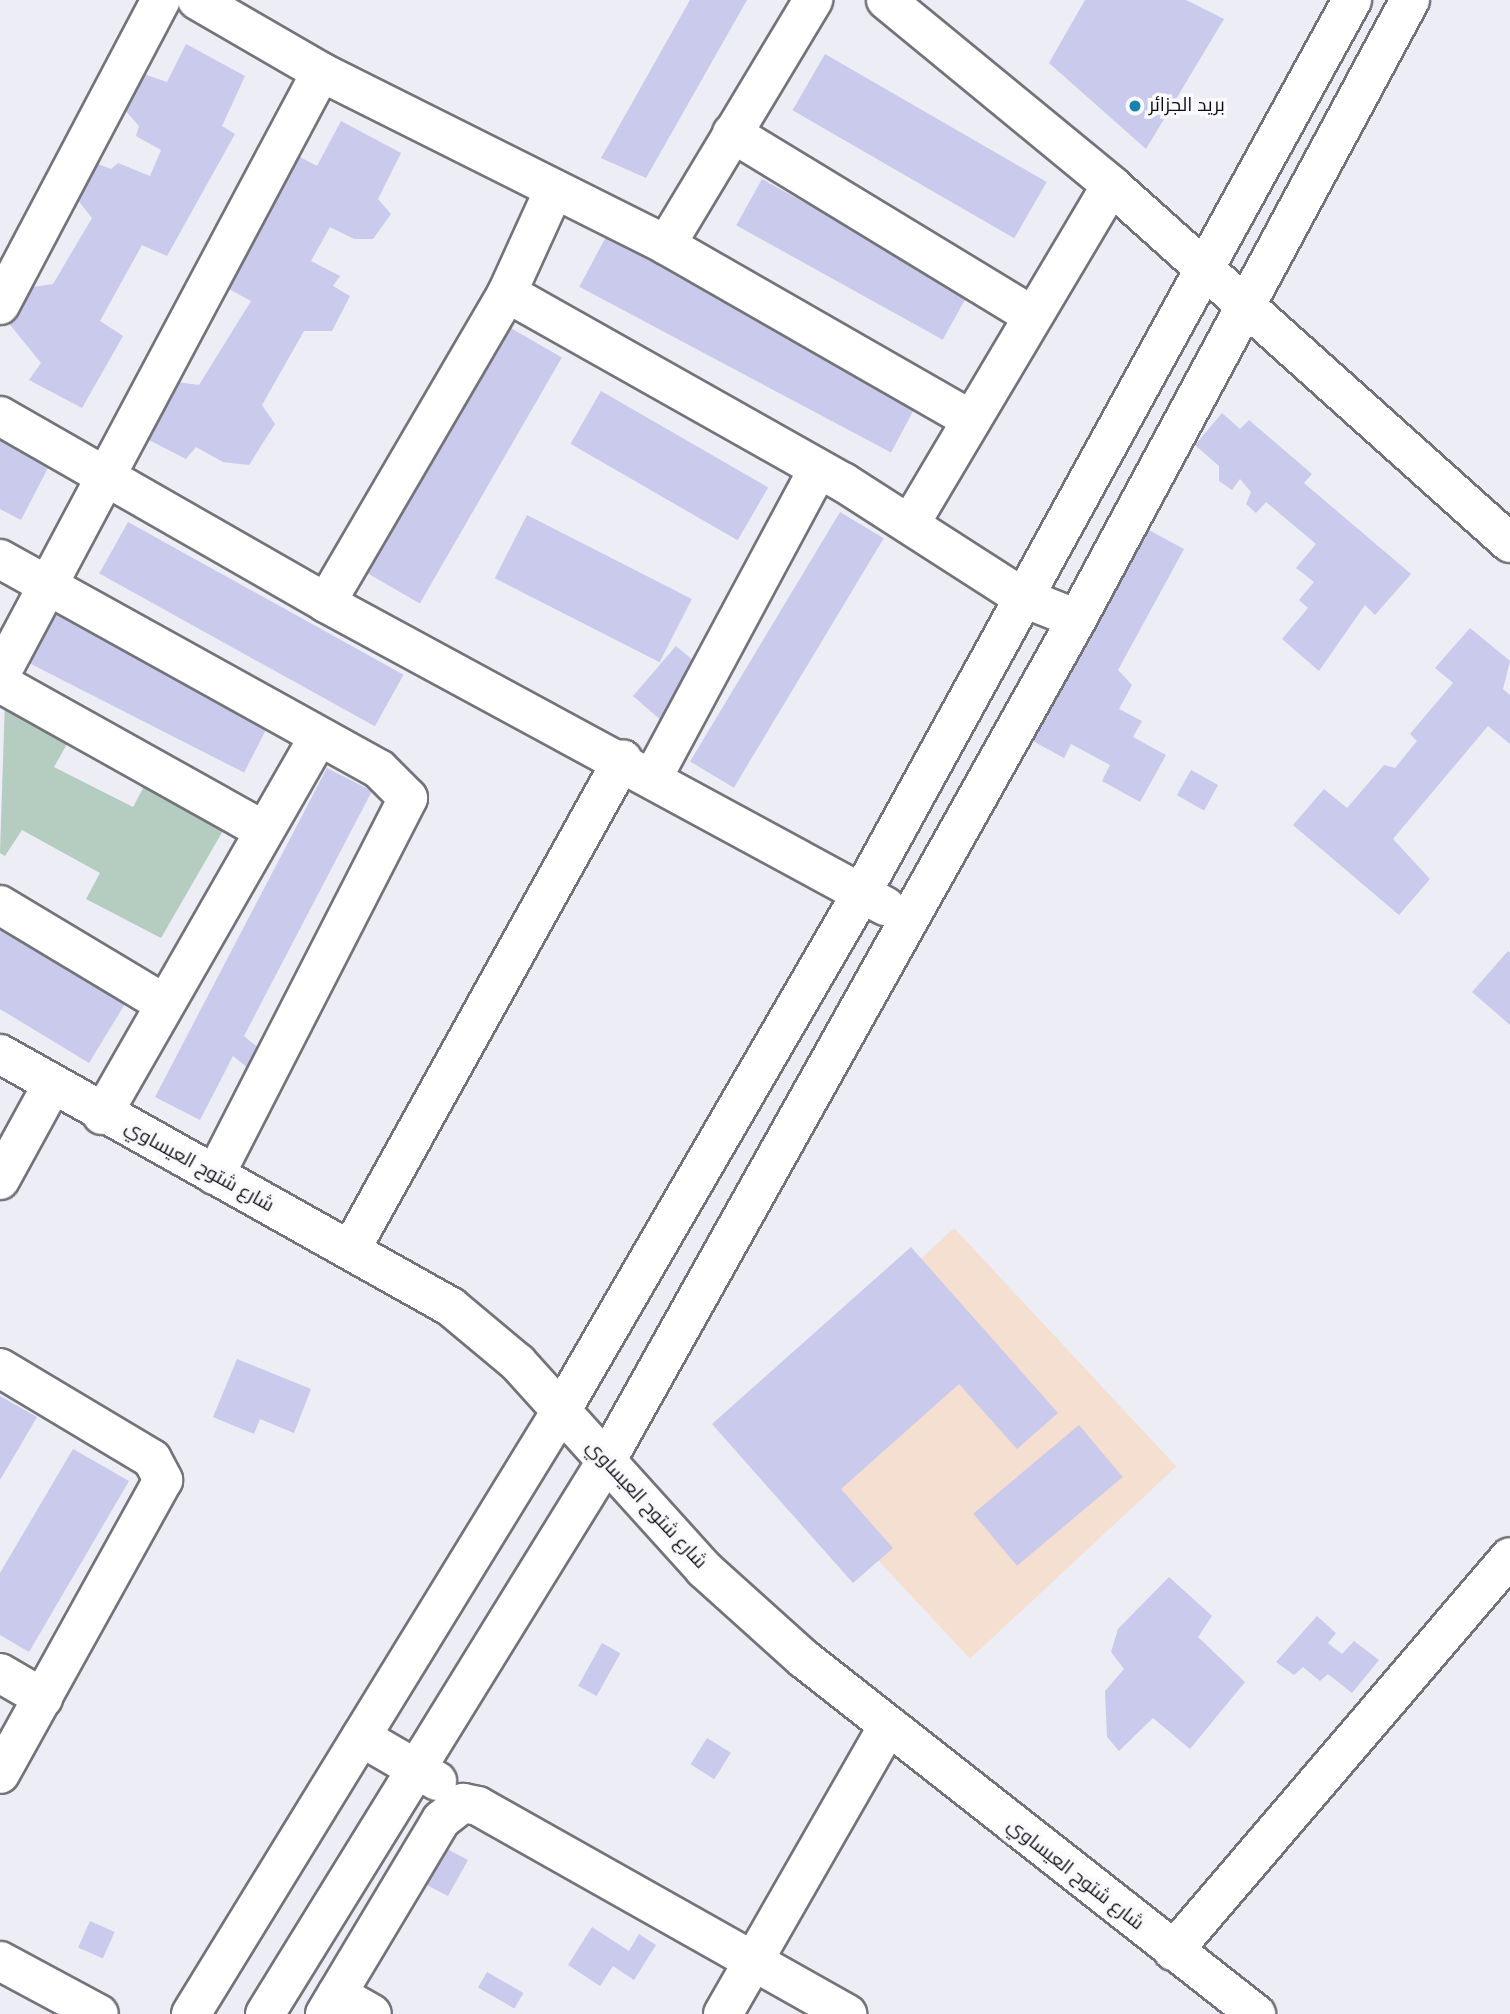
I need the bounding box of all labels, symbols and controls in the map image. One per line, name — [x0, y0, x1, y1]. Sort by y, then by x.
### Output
place label: بريد الجزائر — [1149, 95, 1225, 117]
marker: بريد الجزائر — [1127, 98, 1143, 114]
street label: شارع شتوح العيساوي — [120, 1116, 278, 1218]
street label: شارع شتوح العيساوي — [581, 1436, 711, 1574]
street label: شارع شتوح العيساوي — [1002, 1815, 1148, 1935]

